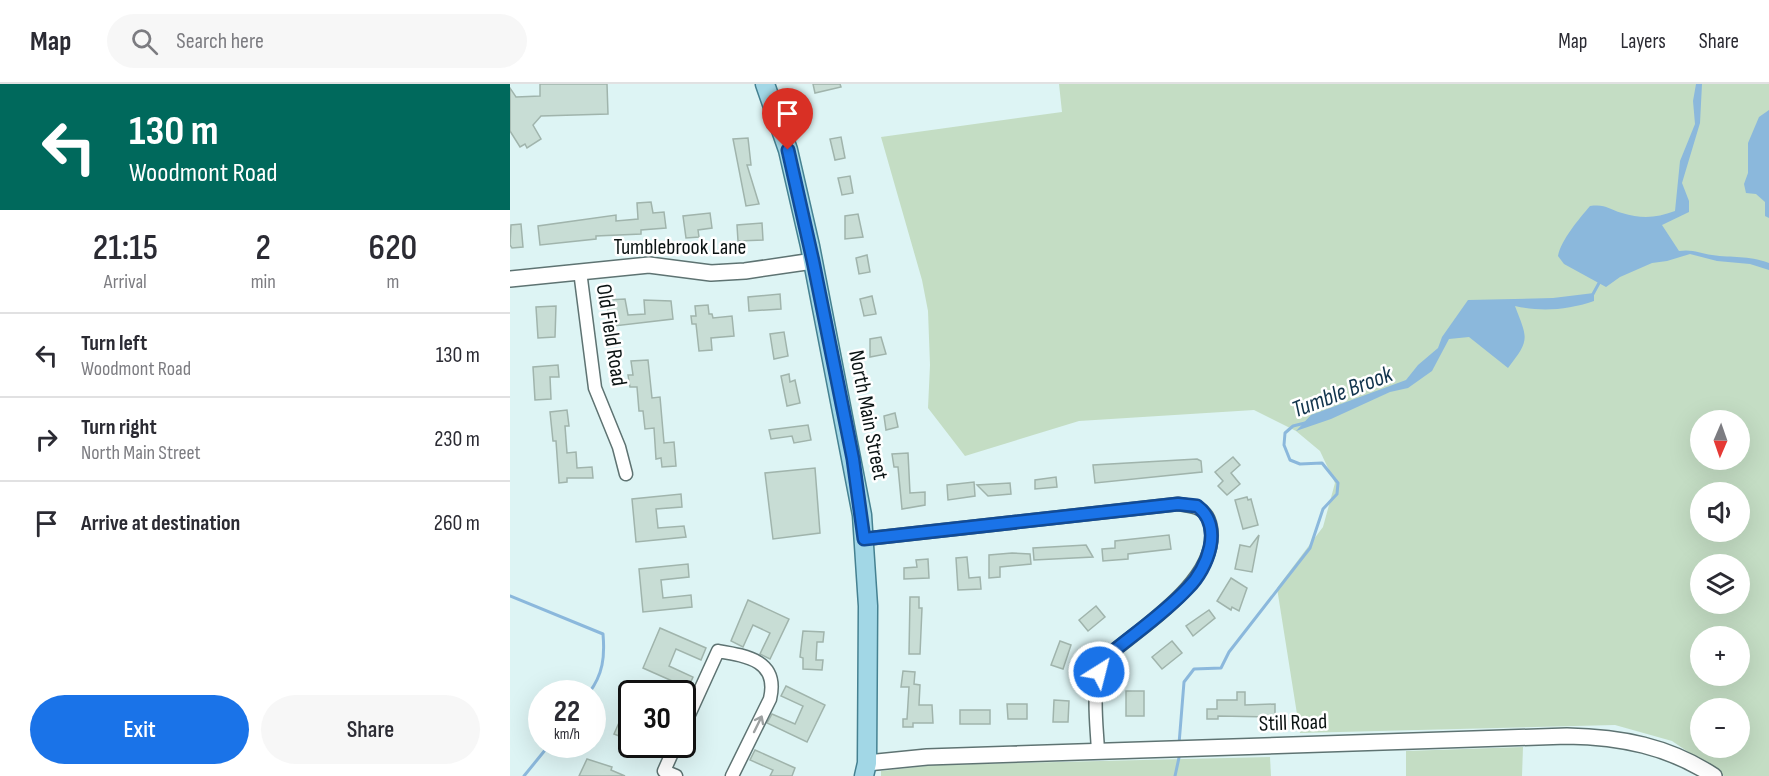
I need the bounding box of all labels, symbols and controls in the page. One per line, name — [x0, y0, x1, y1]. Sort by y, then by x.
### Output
search box — [107, 14, 527, 68]
text: Map — [30, 25, 71, 58]
icon: search — [128, 25, 161, 58]
text: Search here — [176, 28, 264, 55]
text: Map — [1558, 29, 1587, 54]
text: Layers — [1620, 29, 1666, 54]
text: Share — [1699, 29, 1739, 54]
pin — [762, 88, 813, 150]
icon: arrive — [771, 97, 804, 130]
text: 130 m — [129, 106, 219, 157]
icon: left — [30, 108, 108, 186]
text: Woodmont Road — [129, 157, 278, 189]
text: 21:15 — [93, 227, 158, 270]
text: 2 — [256, 227, 271, 270]
text: 620 — [369, 227, 417, 270]
street label: Tumblebrook Lane — [614, 234, 746, 261]
text: Arrival — [104, 270, 147, 294]
text: min — [251, 270, 276, 294]
text: m — [386, 270, 399, 294]
street label: Old Field Road — [590, 282, 632, 388]
text: Turn left — [81, 330, 147, 357]
icon: left — [30, 339, 63, 372]
text: 130 m — [436, 342, 480, 369]
street label: North Main Street — [842, 348, 894, 482]
text: Woodmont Road — [81, 357, 191, 381]
water label: Tumble Brook — [1288, 359, 1397, 424]
north arrow — [1690, 410, 1750, 470]
map controls — [1690, 410, 1750, 758]
text: Turn right — [81, 414, 157, 441]
icon: right — [30, 423, 63, 456]
text: 230 m — [434, 426, 480, 453]
text: North Main Street — [81, 441, 201, 465]
button: sound — [1690, 482, 1750, 542]
icon: arrive — [30, 507, 63, 540]
text: Arrive at destination — [81, 510, 240, 537]
text: 260 m — [434, 510, 480, 537]
button: layers — [1690, 554, 1750, 614]
button: + — [1690, 626, 1750, 686]
position arrow — [1067, 640, 1131, 704]
speed limit sign: 30 — [618, 680, 696, 758]
text: 22 — [554, 694, 580, 730]
button: Exit — [30, 695, 249, 764]
button: Share — [261, 695, 480, 764]
button: − — [1690, 698, 1750, 758]
street label: Still Road — [1258, 708, 1328, 738]
one-way arrow — [753, 715, 764, 733]
text: km/h — [554, 725, 580, 744]

